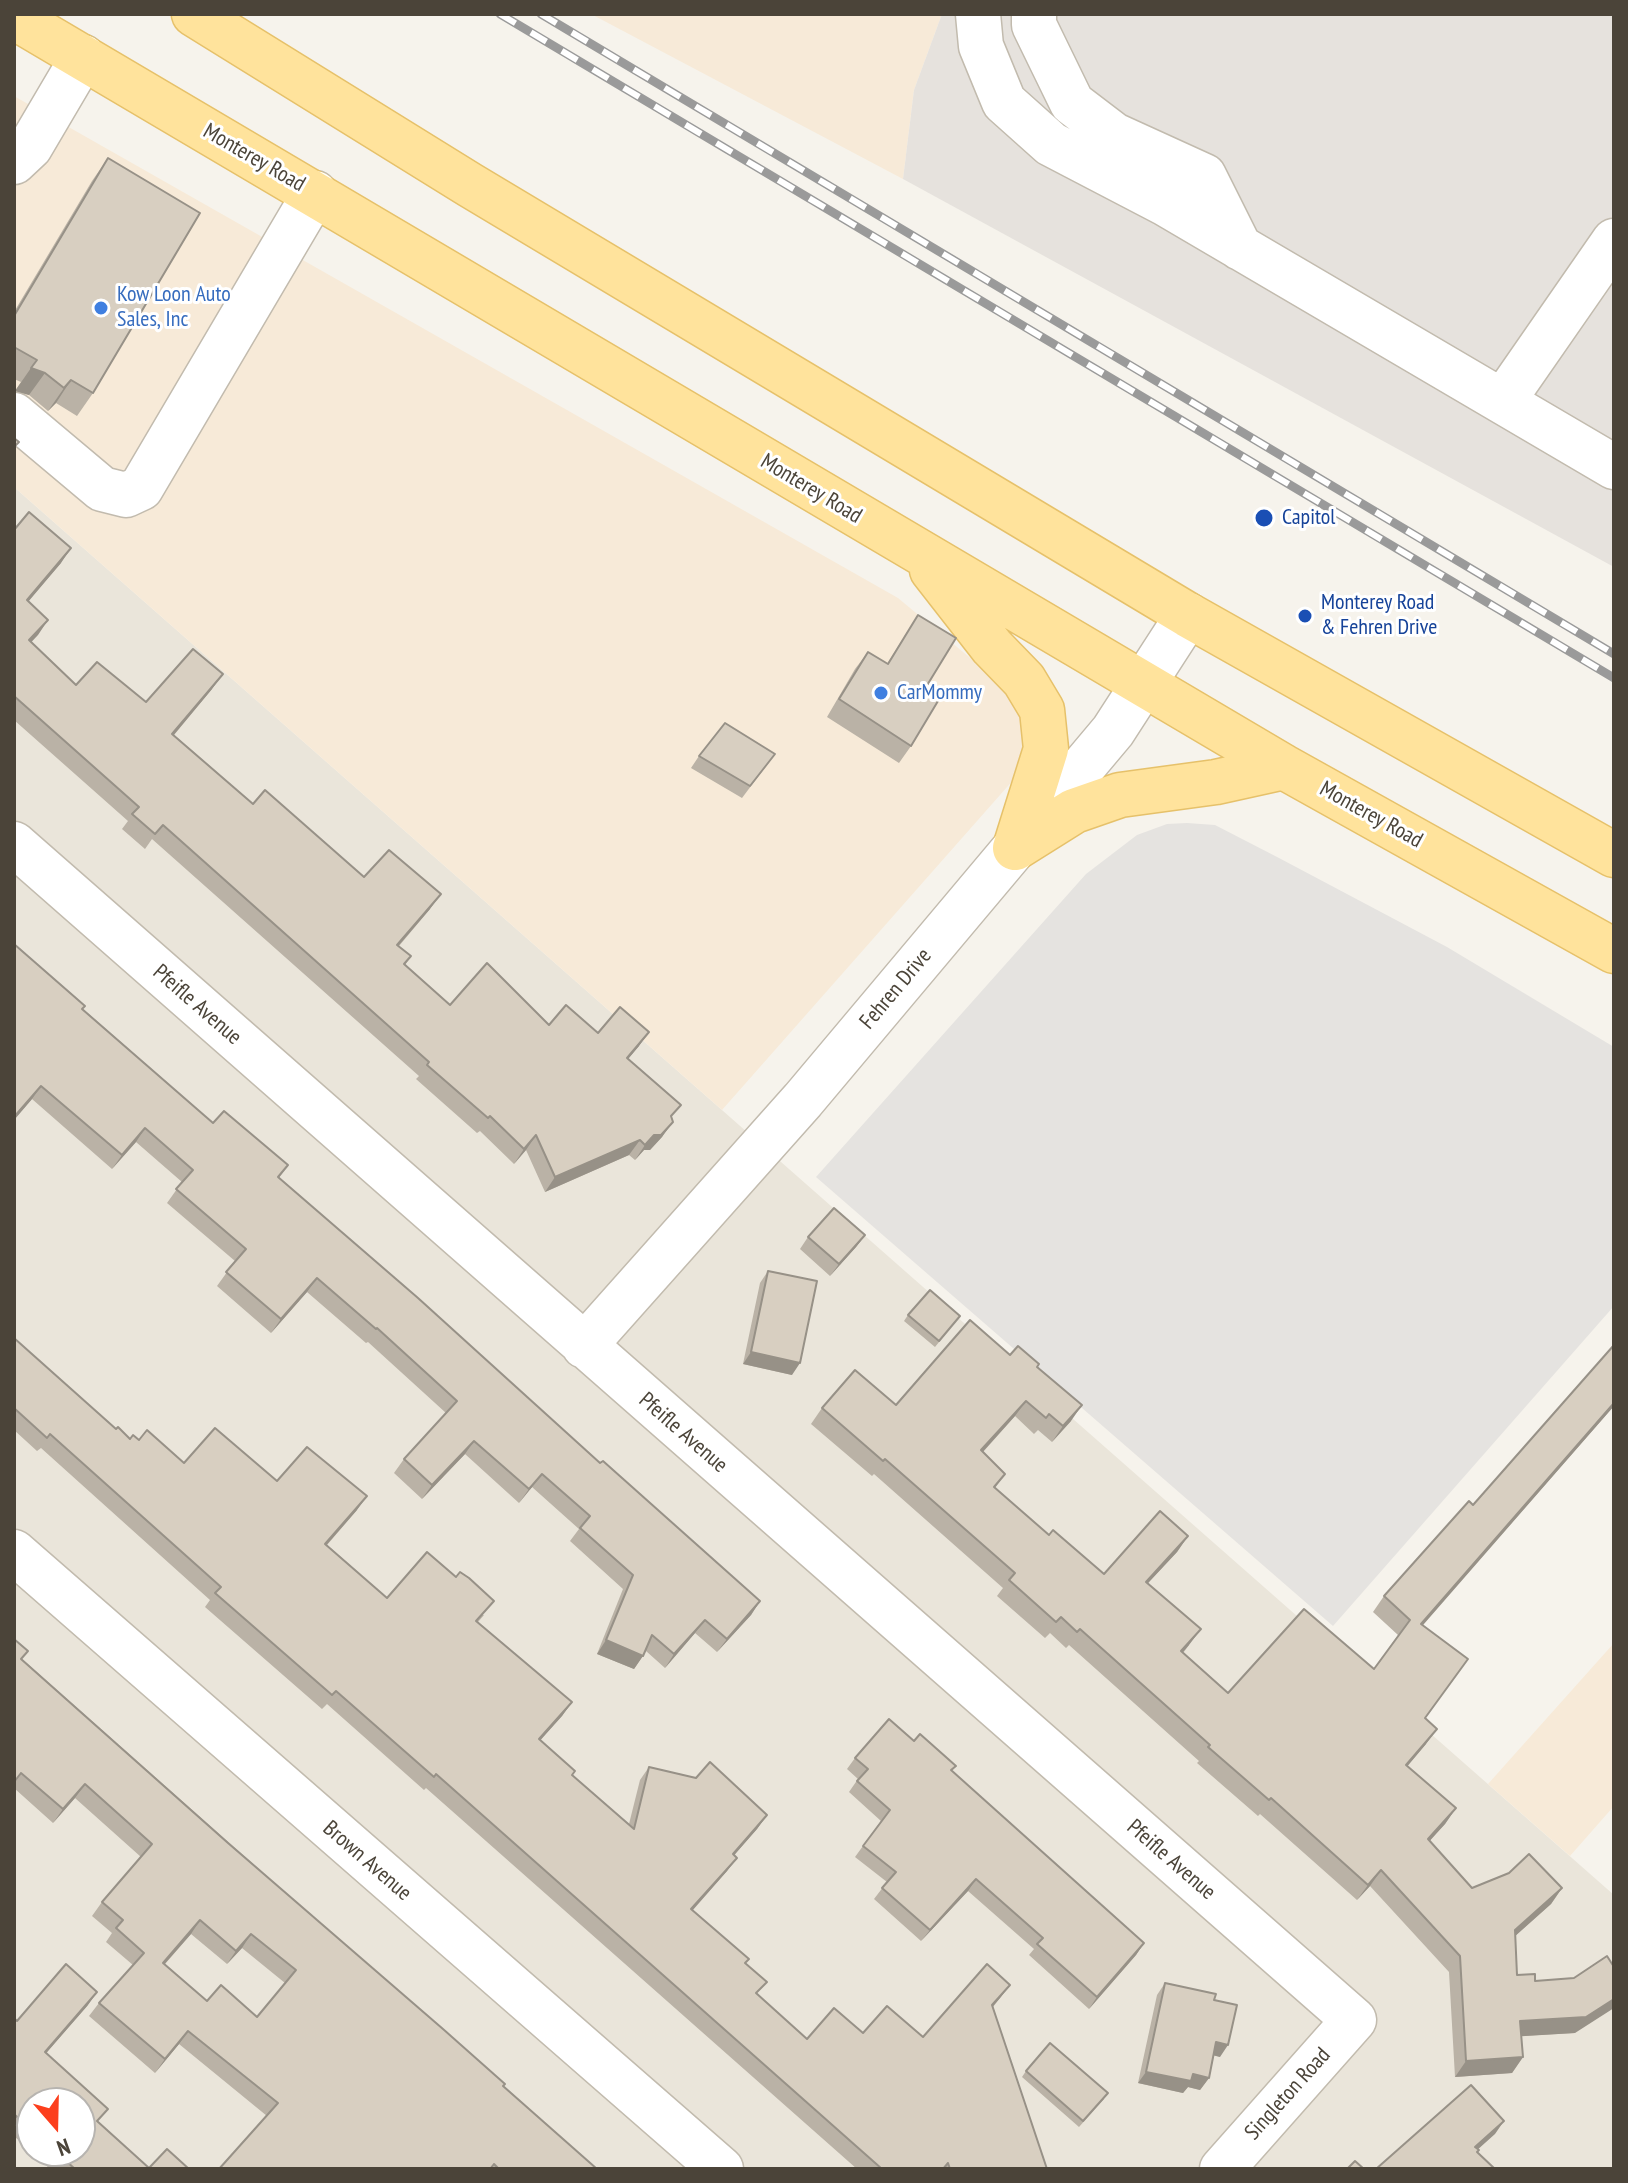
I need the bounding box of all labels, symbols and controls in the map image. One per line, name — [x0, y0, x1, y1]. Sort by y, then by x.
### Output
street label: Monterey Road — [198, 118, 310, 198]
place label: Kow Loon Auto Sales, Inc — [117, 282, 231, 334]
marker: Kow Loon Auto Sales, Inc — [92, 299, 110, 317]
street label: Monterey Road — [756, 448, 866, 530]
place label: Capitol — [1282, 505, 1335, 531]
marker: Capitol — [1253, 507, 1275, 529]
place label: Monterey Road & Fehren Drive — [1321, 590, 1437, 642]
marker: Monterey Road & Fehren Drive — [1296, 607, 1314, 625]
place label: CarMommy — [897, 680, 982, 706]
marker: CarMommy — [872, 684, 890, 702]
street label: Monterey Road — [1315, 776, 1427, 854]
street label: Fehren Drive — [855, 943, 937, 1035]
street label: Pfeifle Avenue — [147, 959, 247, 1051]
street label: Pfeifle Avenue — [633, 1387, 733, 1479]
street label: Pfeifle Avenue — [1121, 1814, 1221, 1906]
street label: Brown Avenue — [317, 1815, 417, 1907]
street label: Singleton Road — [1240, 2043, 1336, 2145]
north arrow — [16, 2087, 96, 2167]
text: N — [53, 2132, 74, 2163]

